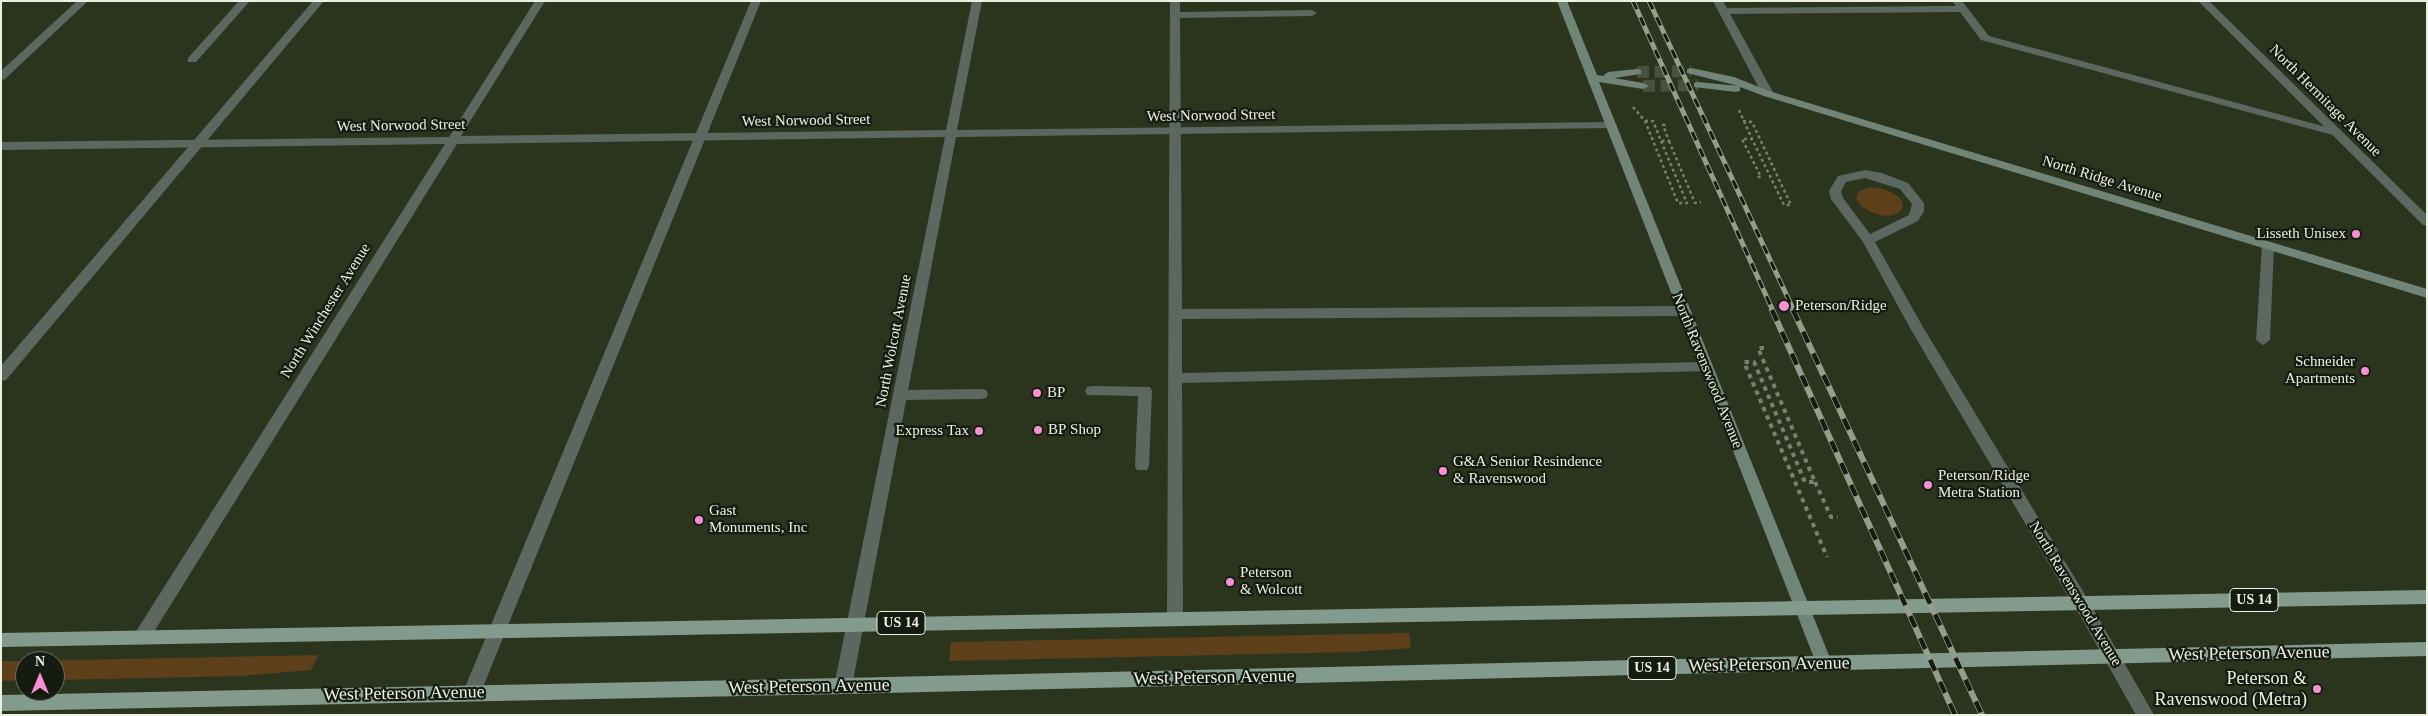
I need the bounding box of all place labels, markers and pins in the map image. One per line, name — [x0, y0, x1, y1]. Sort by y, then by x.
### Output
place label: Lisseth Unisex — [2256, 225, 2346, 243]
marker: Lisseth Unisex — [2350, 228, 2362, 240]
place label: Peterson/Ridge — [1795, 297, 1887, 315]
marker: Peterson/Ridge — [1777, 299, 1791, 313]
place label: Schneider Apartments — [2285, 353, 2355, 388]
marker: Schneider Apartments — [2359, 365, 2371, 377]
place label: BP — [1047, 384, 1065, 402]
marker: BP — [1031, 387, 1043, 399]
place label: BP Shop — [1048, 421, 1101, 439]
place label: Express Tax — [895, 422, 969, 440]
marker: BP Shop — [1032, 424, 1044, 436]
marker: Express Tax — [973, 425, 985, 437]
place label: G&A Senior Resindence & Ravenswood — [1453, 453, 1602, 488]
marker: G&A Senior Resindence & Ravenswood — [1437, 465, 1449, 477]
place label: Peterson/Ridge Metra Station — [1938, 467, 2030, 502]
marker: Peterson/Ridge Metra Station — [1922, 479, 1934, 491]
place label: Gast Monuments, Inc — [709, 502, 807, 537]
marker: Gast Monuments, Inc — [693, 514, 705, 526]
place label: Peterson & Wolcott — [1240, 564, 1303, 599]
marker: Peterson & Wolcott — [1224, 576, 1236, 588]
place label: Peterson & Ravenswood (Metra) — [2155, 668, 2307, 711]
marker: Peterson & Ravenswood (Metra) — [2311, 683, 2323, 695]

